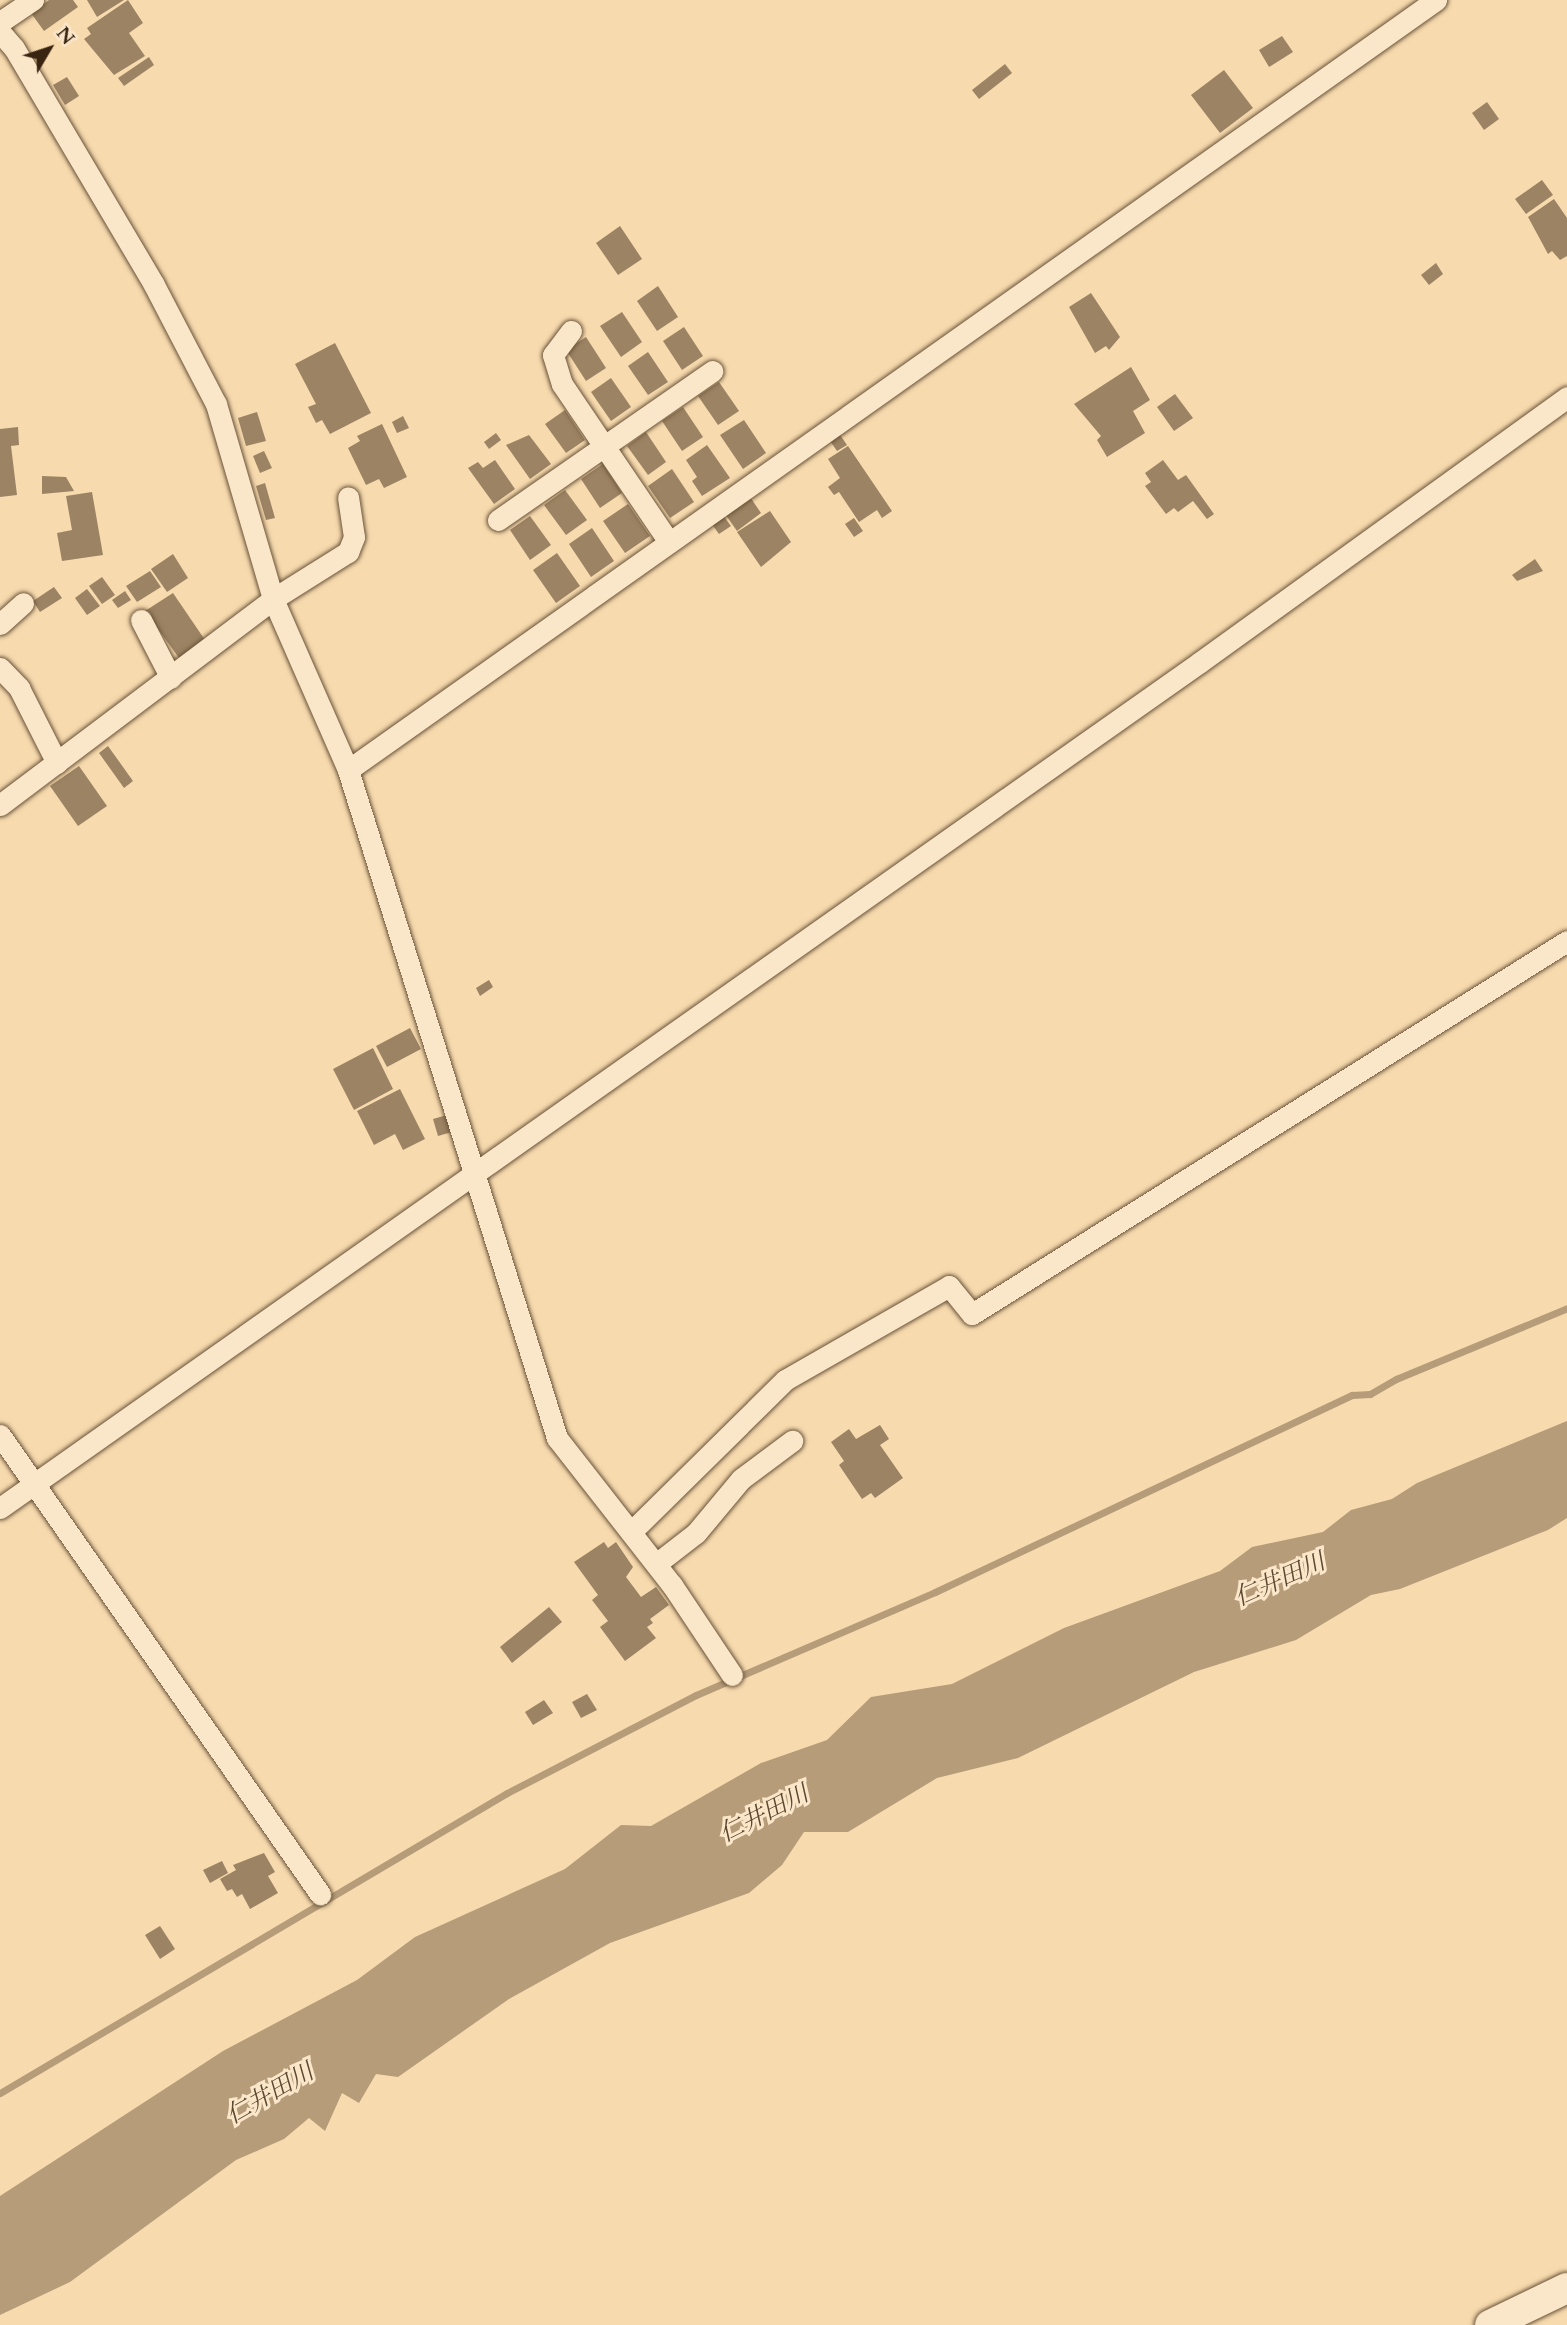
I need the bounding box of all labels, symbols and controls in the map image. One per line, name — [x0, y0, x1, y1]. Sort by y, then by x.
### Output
north arrow — [14, 14, 84, 84]
text: N — [50, 21, 81, 50]
water label: 仁井田川 — [1230, 1547, 1330, 1613]
water label: 仁井田川 — [715, 1779, 813, 1849]
water label: 仁井田川 — [221, 2058, 319, 2130]

